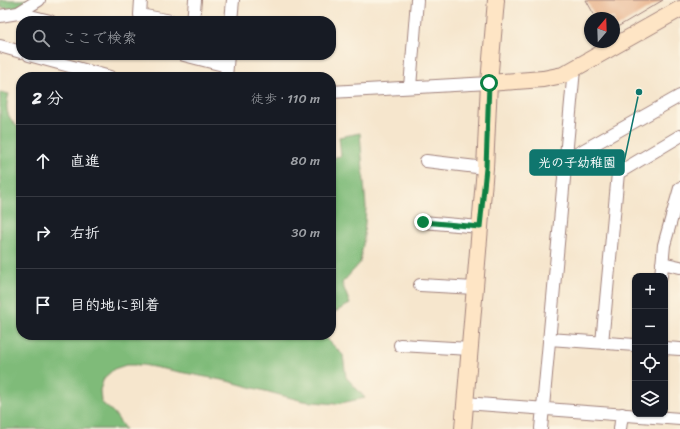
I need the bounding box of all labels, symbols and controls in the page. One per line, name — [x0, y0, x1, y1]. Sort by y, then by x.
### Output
north arrow — [584, 12, 620, 48]
search box — [16, 16, 336, 60]
text: ここで検索 — [62, 25, 137, 51]
icon: search — [30, 27, 52, 49]
route start — [480, 74, 498, 92]
text: 2 分 — [32, 83, 63, 113]
text: 徒歩 · 110 m — [251, 87, 320, 110]
text: 直進 — [70, 148, 100, 174]
text: 80 m — [291, 149, 320, 172]
icon: ahead — [32, 150, 54, 172]
callout: 光の子幼稚園 — [530, 150, 624, 175]
text: 光の子幼稚園 — [538, 151, 616, 174]
route end — [414, 213, 432, 231]
text: 右折 — [70, 220, 100, 246]
text: 30 m — [291, 221, 320, 244]
icon: right — [32, 222, 54, 244]
map controls — [632, 273, 668, 417]
button: + — [632, 273, 668, 309]
text: 目的地に到着 — [70, 292, 160, 318]
icon: arrive — [32, 294, 54, 316]
button: − — [632, 309, 668, 345]
button: locate — [632, 345, 668, 381]
button: layers — [632, 381, 668, 417]

